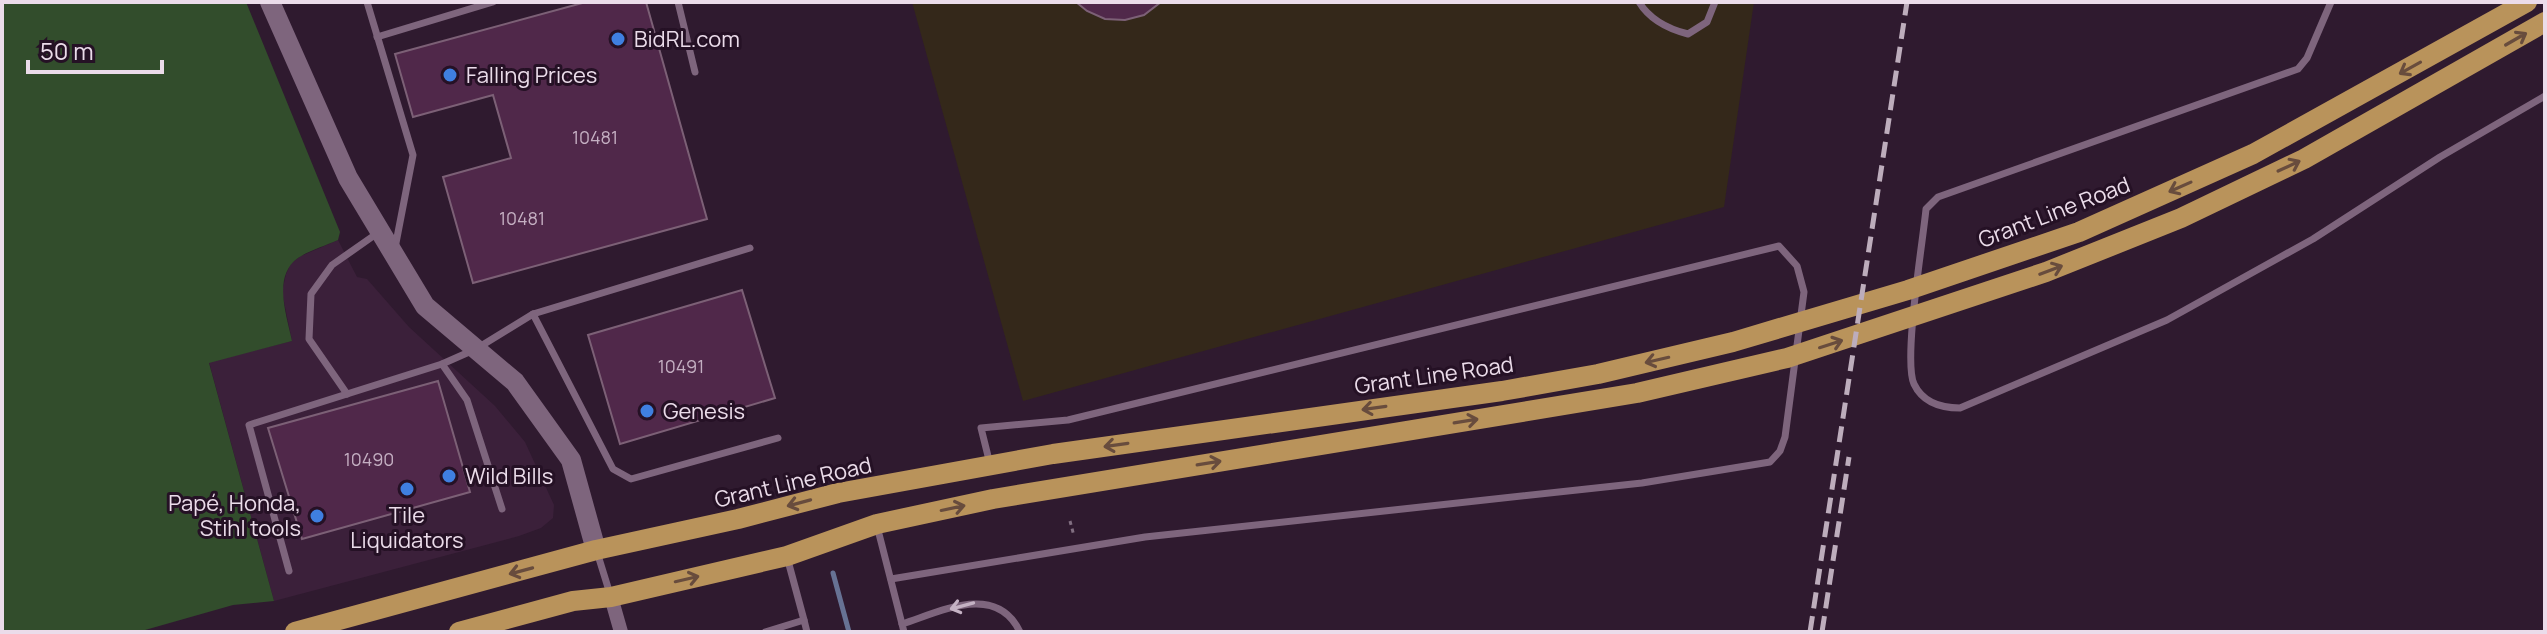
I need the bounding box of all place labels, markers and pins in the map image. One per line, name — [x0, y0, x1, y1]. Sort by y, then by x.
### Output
place label: BidRL.com — [634, 24, 740, 54]
marker: BidRL.com — [609, 30, 627, 48]
place label: Falling Prices — [466, 60, 597, 90]
marker: Falling Prices — [441, 66, 459, 84]
place label: Genesis — [663, 396, 745, 426]
marker: Genesis — [638, 402, 656, 420]
place label: Wild Bills — [465, 461, 553, 491]
marker: Wild Bills — [440, 467, 458, 485]
marker: Tile Liquidators — [398, 480, 416, 498]
place label: Papé, Honda, Stihl tools — [168, 488, 301, 543]
place label: Tile Liquidators — [350, 500, 464, 555]
marker: Papé, Honda, Stihl tools — [308, 507, 326, 525]

